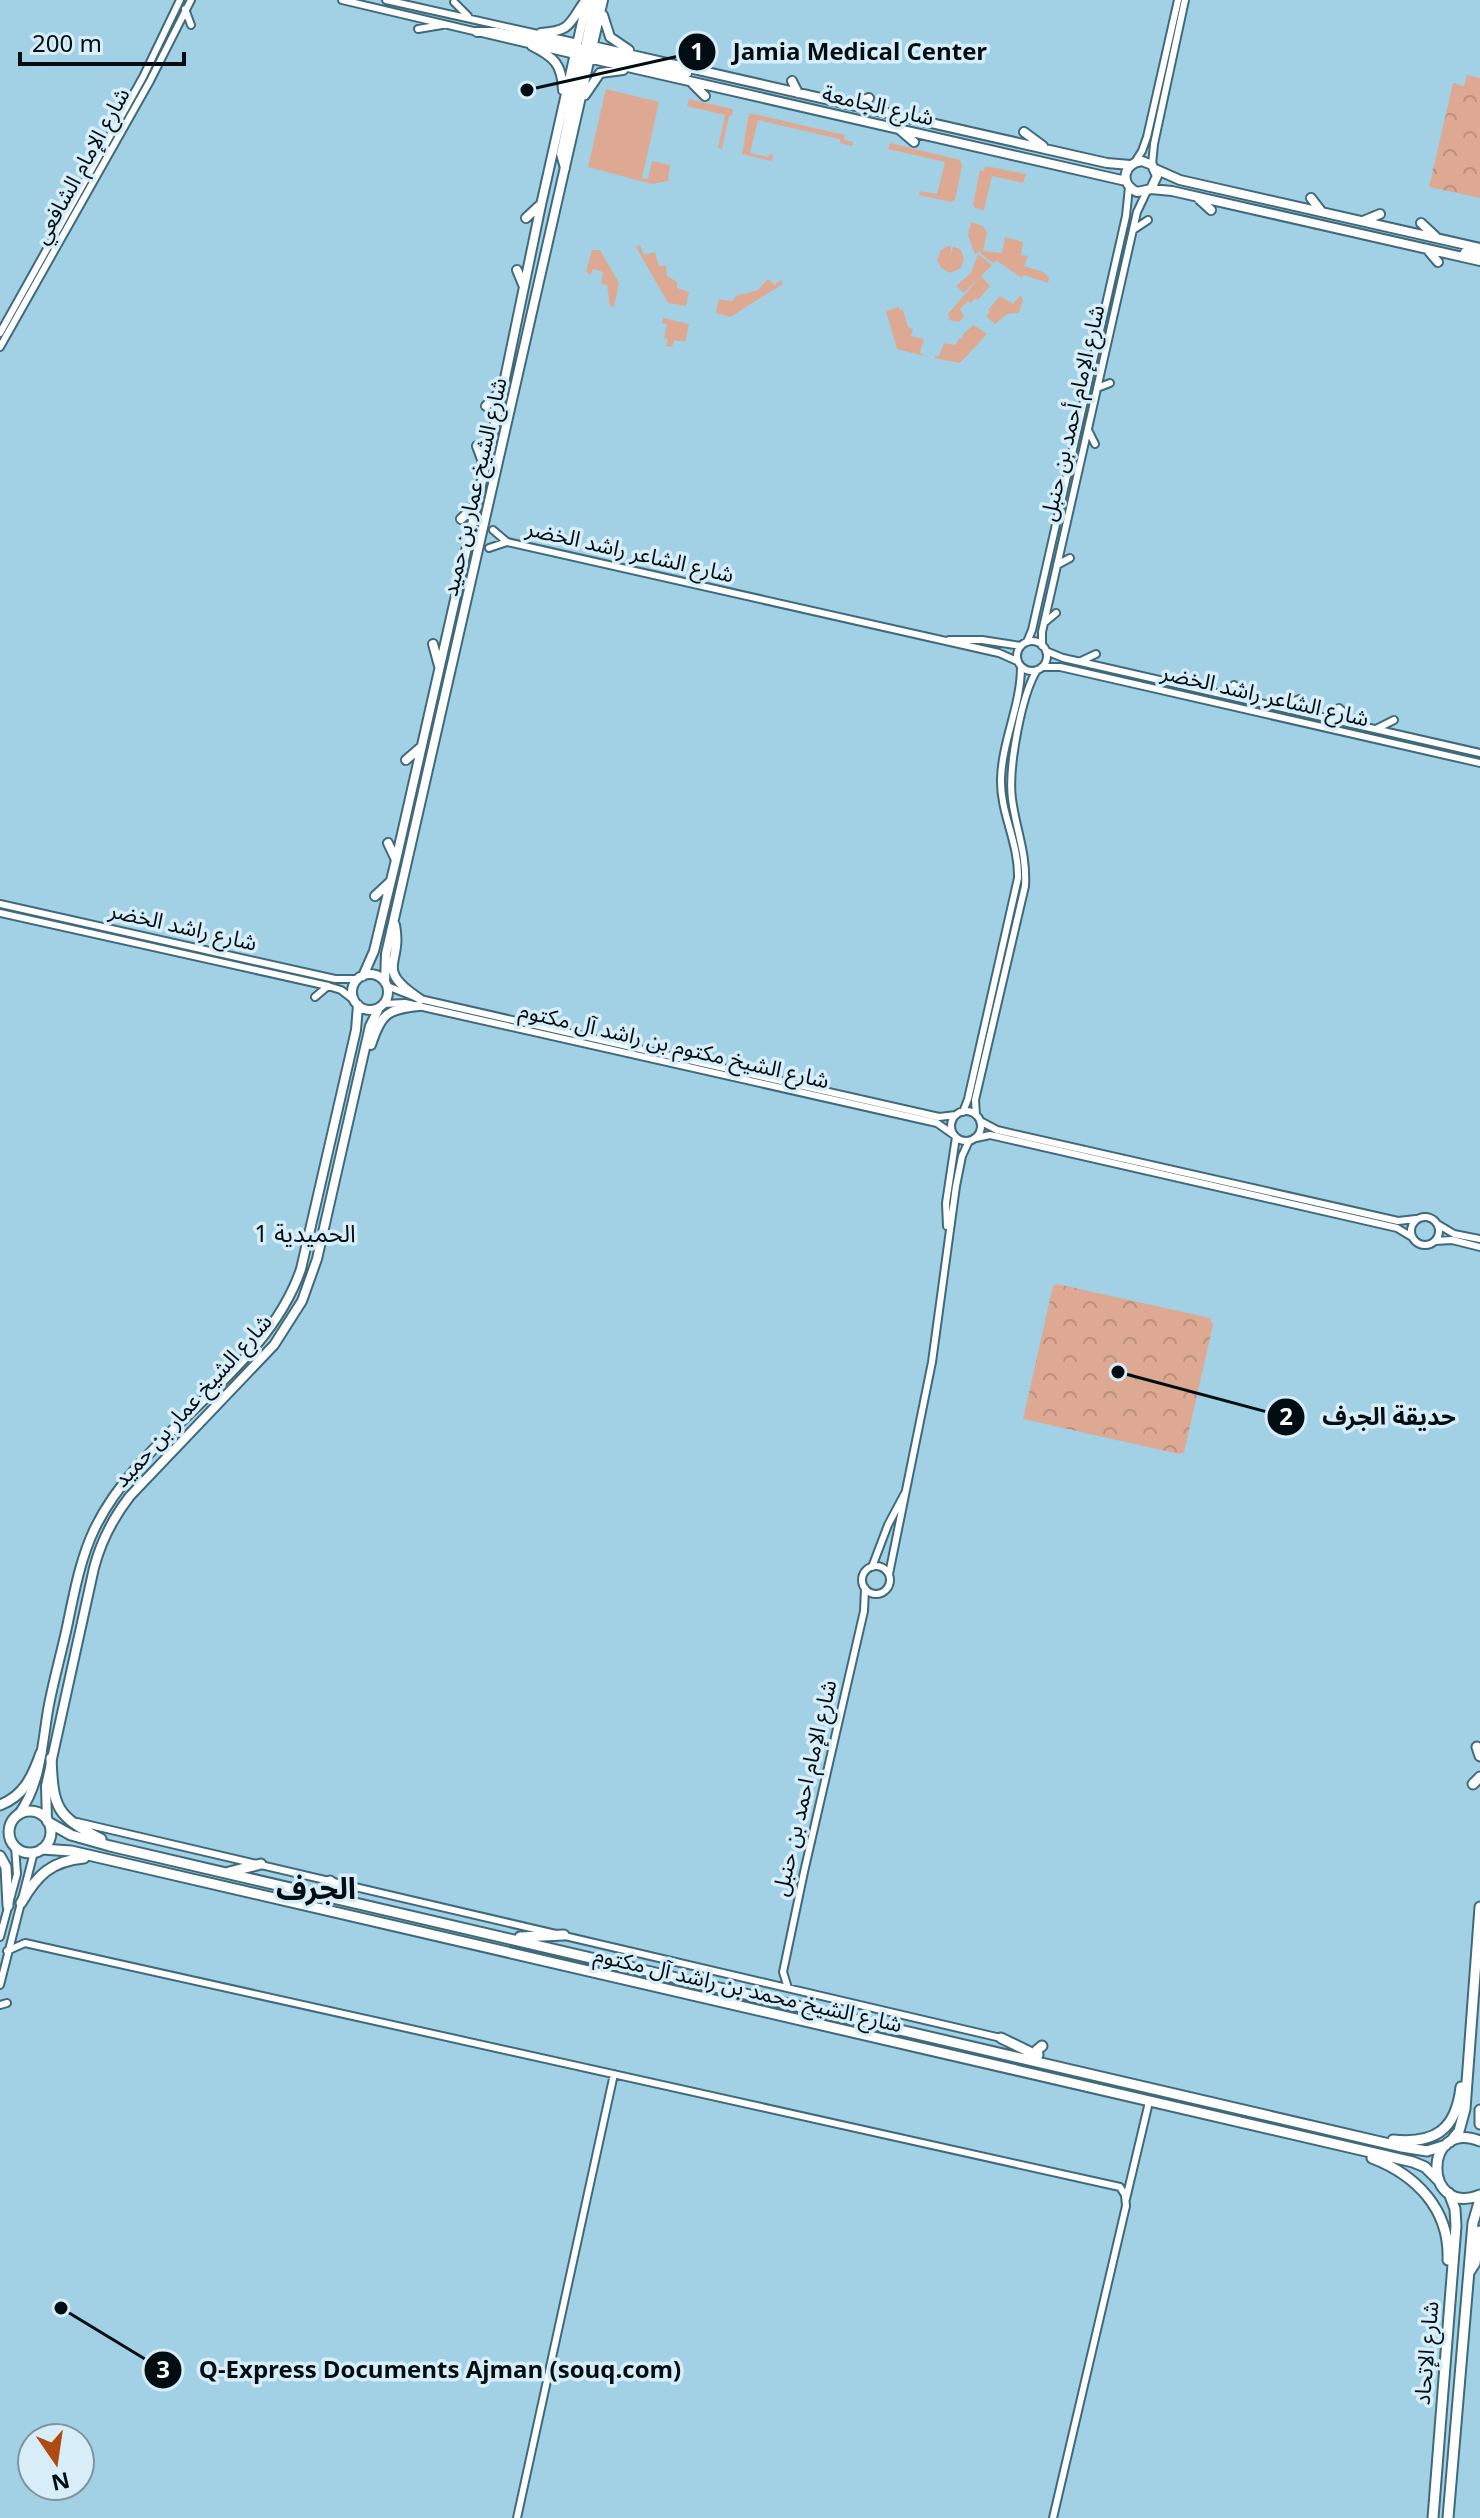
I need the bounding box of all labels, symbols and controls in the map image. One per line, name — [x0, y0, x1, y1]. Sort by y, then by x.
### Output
scale bar — [20, 16, 184, 66]
text: 200 m — [32, 19, 102, 70]
text: 1 — [690, 27, 704, 78]
text: Jamia Medical Center — [731, 27, 987, 78]
callout: Jamia Medical Center — [677, 28, 1003, 76]
street label: شارع الجامعة — [817, 71, 939, 141]
street label: شارع الإمام الشافعي — [20, 79, 144, 253]
street label: شارع الإمام أحمد بن حنبل — [1026, 300, 1120, 526]
street label: شارع الشيخ عمار بن حميد — [427, 373, 523, 601]
street label: شارع الشاعر راشد الخضر — [520, 506, 739, 598]
street label: شارع الشاعر راشد الخضر — [1155, 650, 1374, 742]
street label: شارع راشد الخضر — [103, 887, 262, 966]
street label: شارع الشيخ مكتوم بن راشد آل مكتوم — [514, 988, 834, 1104]
district label: الحميدية 1 — [254, 1209, 356, 1260]
street label: شارع الشيخ عمار بن حميد — [101, 1302, 285, 1500]
text: 2 — [1279, 1392, 1293, 1443]
text: حديقة الجرف — [1322, 1392, 1456, 1443]
callout: حديقة الجرف — [1266, 1393, 1472, 1441]
street label: شارع الإمام احمد بن حنبل — [758, 1675, 852, 1901]
district label: الجرف — [276, 1858, 356, 1921]
street label: شارع الشيخ محمد بن راشد آل مكتوم — [589, 1932, 907, 2048]
street label: شارع الإتحاد — [1400, 2299, 1454, 2407]
text: 3 — [156, 2345, 170, 2396]
text: Q-Express Documents Ajman (souq.com) — [199, 2345, 681, 2396]
callout: Q-Express Documents Ajman (souq.com) — [143, 2346, 697, 2394]
north arrow — [16, 2422, 96, 2502]
text: N — [46, 2456, 74, 2505]

